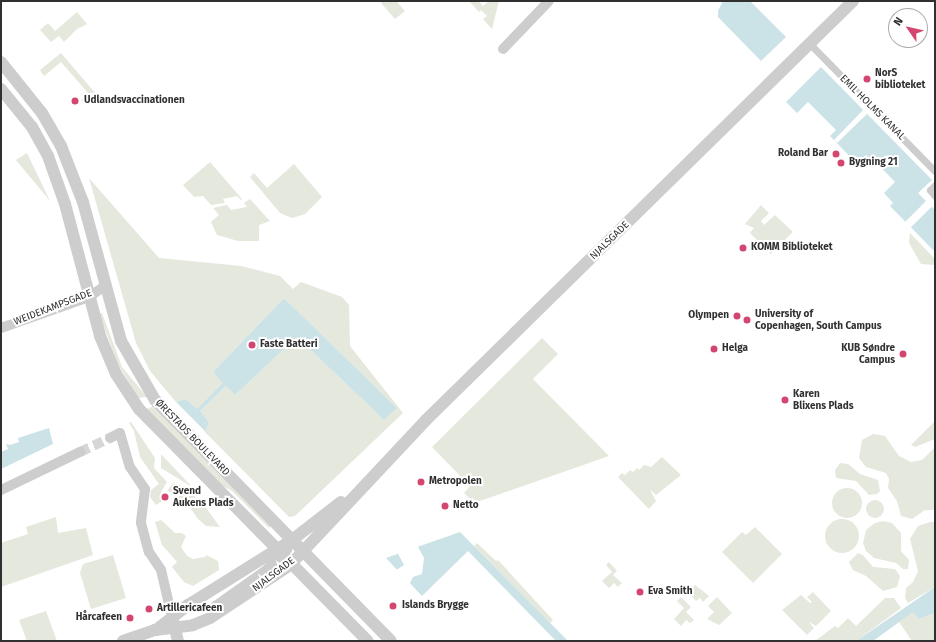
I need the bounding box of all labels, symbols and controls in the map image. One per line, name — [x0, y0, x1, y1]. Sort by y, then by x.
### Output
north arrow — [888, 8, 928, 48]
text: N — [891, 15, 906, 28]
place label: NorS biblioteket — [875, 67, 925, 90]
street label: EMIL HOLMS KANAL — [837, 73, 907, 143]
marker: NorS biblioteket — [862, 74, 872, 84]
marker: Udlandsvaccinationen — [69, 95, 81, 107]
place label: Udlandsvaccinationen — [84, 95, 185, 107]
place label: Roland Bar — [778, 148, 828, 160]
marker: Roland Bar — [831, 149, 841, 159]
place label: Bygning 21 — [849, 157, 898, 169]
marker: Bygning 21 — [836, 158, 846, 168]
street label: NJALSGADE — [588, 219, 632, 263]
place label: KOMM Biblioteket — [751, 242, 833, 254]
marker: KOMM Biblioteket — [738, 243, 748, 253]
street label: WEIDEKAMPSGADE — [12, 288, 94, 328]
place label: University of Copenhagen, South Campus — [755, 308, 882, 332]
place label: Olympen — [688, 310, 729, 322]
marker: Olympen — [732, 311, 742, 321]
marker: University of Copenhagen, South Campus — [742, 315, 752, 325]
place label: Faste Batteri — [260, 339, 318, 351]
marker: Faste Batteri — [247, 340, 257, 350]
place label: KUB Søndre Campus — [841, 342, 895, 366]
place label: Helga — [722, 343, 748, 355]
marker: Helga — [709, 344, 719, 354]
marker: KUB Søndre Campus — [898, 349, 908, 359]
place label: Karen Blixens Plads — [793, 388, 854, 412]
marker: Karen Blixens Plads — [780, 395, 790, 405]
street label: ØRESTADS BOULEVARD — [152, 397, 232, 479]
place label: Metropolen — [429, 476, 482, 488]
marker: Metropolen — [416, 477, 426, 487]
place label: Svend Aukens Plads — [173, 485, 234, 508]
marker: Svend Aukens Plads — [160, 492, 170, 502]
place label: Netto — [453, 500, 479, 512]
marker: Netto — [440, 501, 450, 511]
street label: NJALSGADE — [251, 555, 297, 595]
place label: Eva Smith — [648, 586, 692, 598]
marker: Eva Smith — [635, 587, 645, 597]
marker: Islands Brygge — [387, 600, 399, 612]
place label: Islands Brygge — [402, 600, 469, 612]
place label: Artillericafeen — [157, 603, 222, 615]
marker: Artillericafeen — [144, 604, 154, 614]
place label: Hårcafeen — [76, 612, 122, 624]
marker: Hårcafeen — [125, 613, 135, 623]

